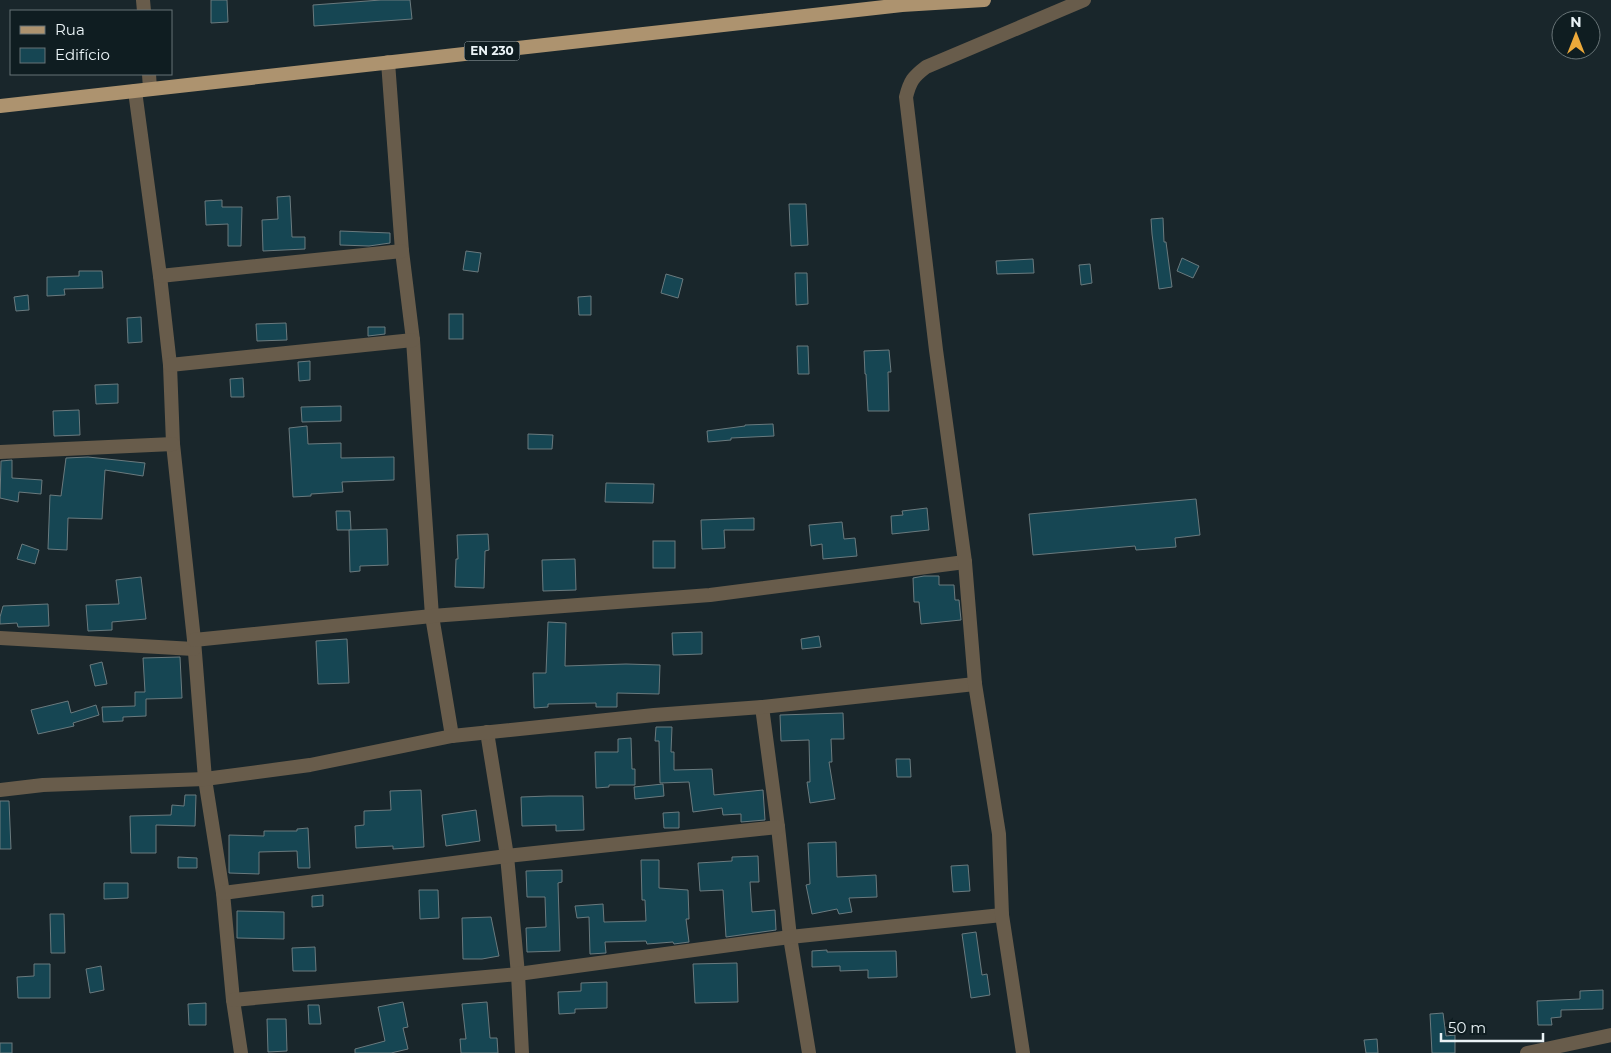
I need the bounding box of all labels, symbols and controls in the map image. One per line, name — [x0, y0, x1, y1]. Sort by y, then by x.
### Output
legend — [10, 10, 172, 75]
north arrow — [1551, 10, 1601, 60]
text: N — [1570, 13, 1582, 31]
text: Rua — [55, 20, 85, 39]
road number: EN 230 — [464, 41, 520, 60]
text: Edifício — [55, 45, 110, 64]
scale bar — [1441, 1010, 1544, 1042]
text: 50 m — [1448, 1018, 1486, 1037]

